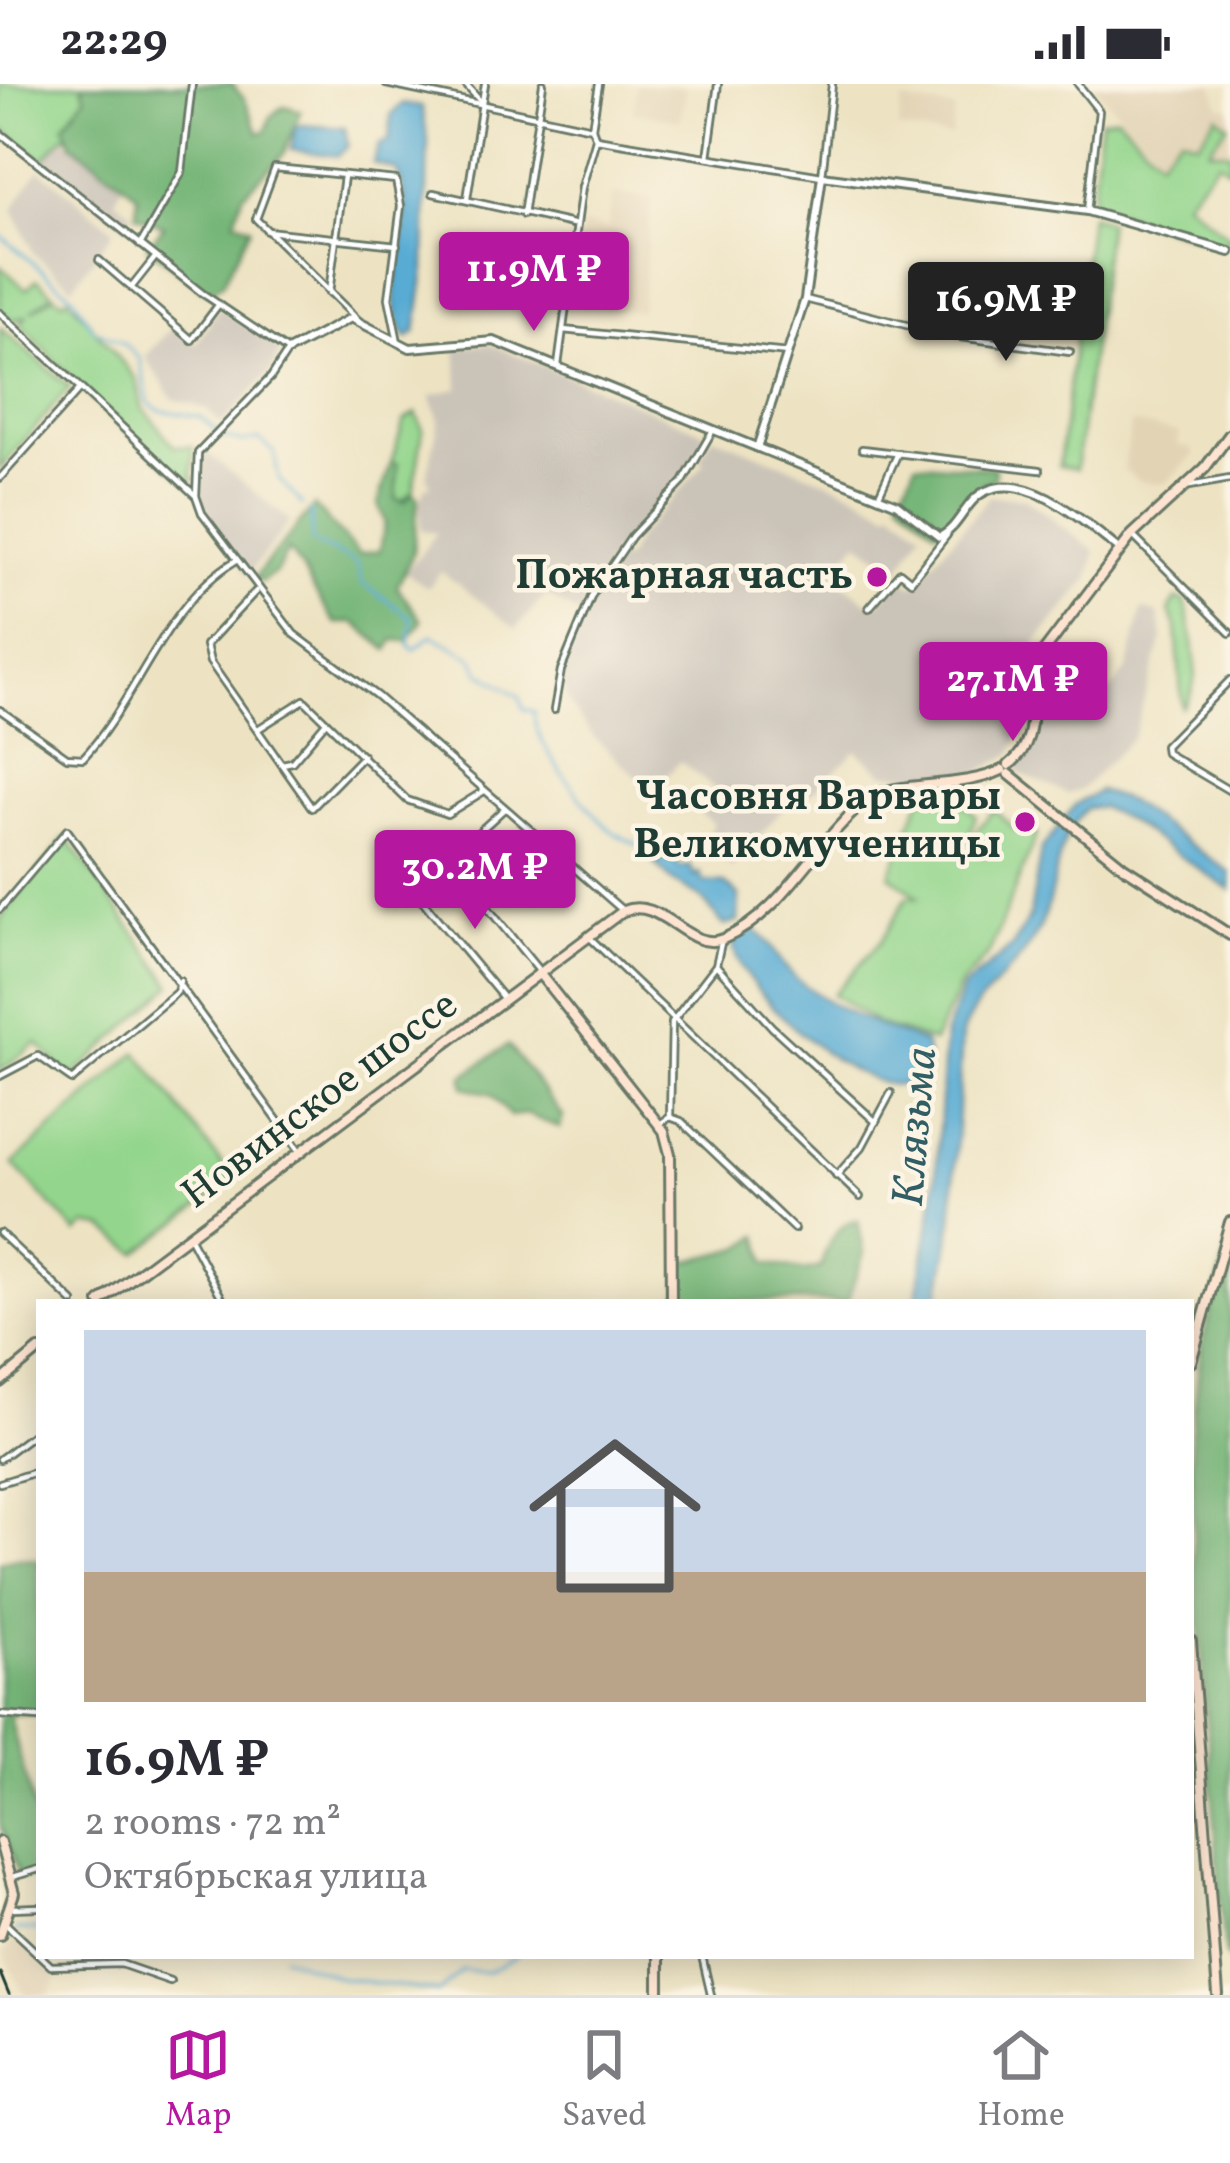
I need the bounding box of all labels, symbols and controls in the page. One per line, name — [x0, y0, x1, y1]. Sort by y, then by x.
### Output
text: 22:29 — [60, 11, 168, 74]
pin: 11.9M ₽ — [423, 232, 645, 334]
text: 11.9M ₽ — [466, 244, 602, 298]
pin: 16.9M ₽ — [895, 262, 1117, 364]
text: 16.9M ₽ — [935, 274, 1077, 328]
place label: Пожарная часть — [515, 548, 853, 607]
marker: Пожарная часть — [864, 564, 890, 590]
pin: 27.1M ₽ — [902, 642, 1124, 744]
text: 27.1M ₽ — [946, 654, 1080, 708]
place label: Часовня Варвары Великомученицы — [633, 769, 1001, 876]
marker: Часовня Варвары Великомученицы — [1012, 809, 1038, 835]
pin: 30.2M ₽ — [364, 830, 586, 932]
text: 30.2M ₽ — [402, 842, 548, 896]
street label: Новинское шоссе — [171, 977, 471, 1225]
water label: Клязьма — [879, 1045, 955, 1209]
icon: home — [507, 1408, 723, 1624]
text: 16.9M ₽ — [84, 1726, 270, 1797]
text: 2 rooms · 72 m² — [84, 1797, 341, 1851]
text: Октябрьская улица — [84, 1851, 428, 1905]
tab: Map — [165, 2022, 231, 2140]
tab: Saved — [562, 2022, 647, 2140]
tab: Home — [977, 2022, 1065, 2140]

